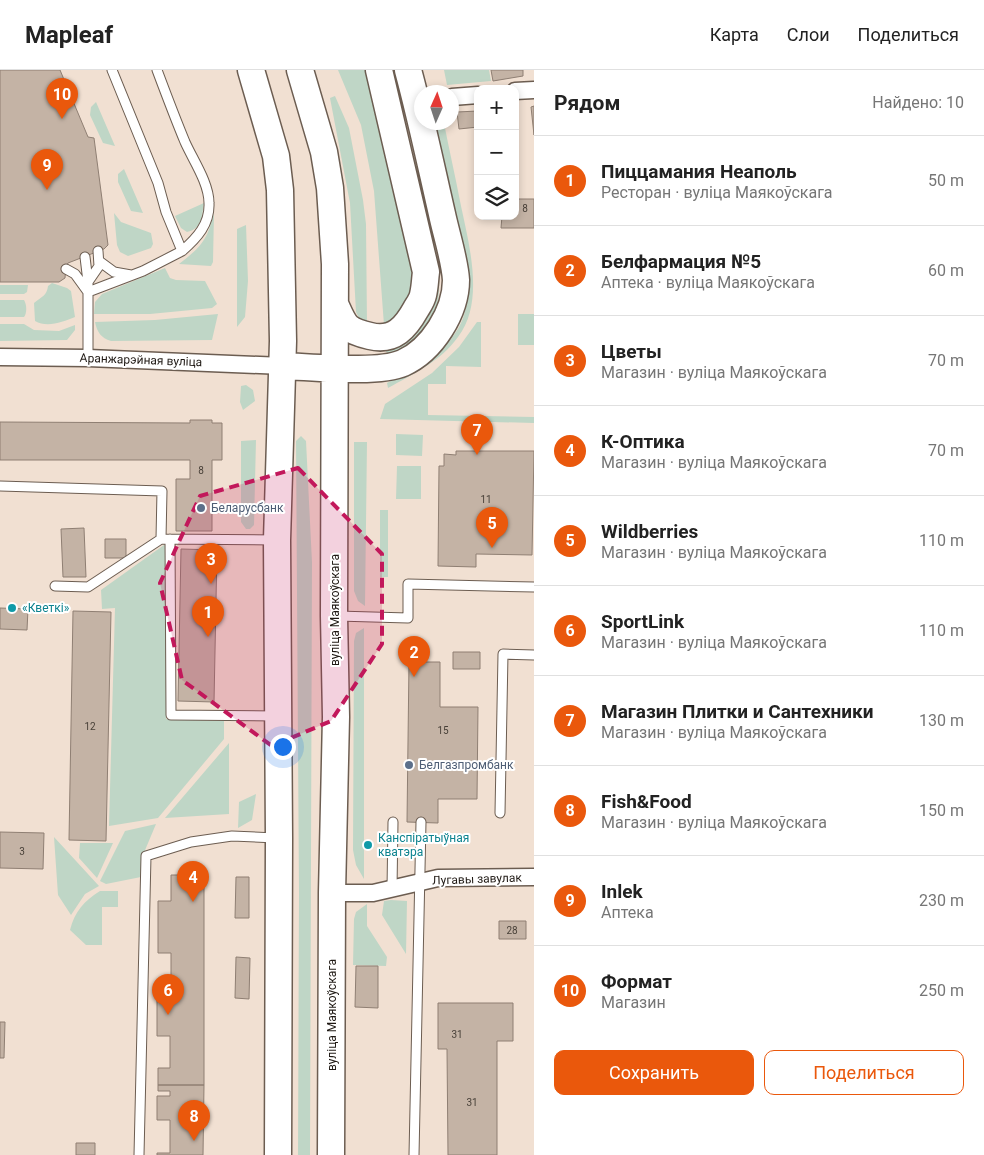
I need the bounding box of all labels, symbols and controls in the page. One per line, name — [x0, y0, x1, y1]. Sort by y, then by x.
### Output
text: Mapleaf — [25, 21, 113, 49]
text: Карта — [710, 24, 759, 45]
text: Слои — [787, 24, 830, 45]
text: Поделиться — [858, 24, 959, 45]
pin: 10 — [46, 78, 78, 119]
north arrow — [414, 85, 459, 130]
map controls — [474, 85, 519, 220]
button: + — [474, 85, 519, 130]
text: Рядом — [554, 91, 620, 115]
text: Найдено: 10 — [872, 93, 964, 112]
button: − — [474, 130, 519, 175]
pin: 9 — [31, 149, 63, 190]
text: Пиццамания Неаполь — [601, 160, 797, 183]
text: 1 — [565, 171, 575, 190]
text: 50 m — [928, 171, 964, 190]
button: layers — [474, 175, 519, 220]
text: Ресторан · вуліца Маякоўскага — [601, 183, 833, 202]
house number: 8 — [522, 203, 528, 214]
text: Белфармация №5 — [601, 250, 761, 273]
text: 2 — [565, 261, 575, 280]
text: 60 m — [928, 261, 964, 280]
text: Аптека · вуліца Маякоўскага — [601, 273, 815, 292]
text: Цветы — [601, 340, 662, 363]
street label: Аранжарэйная вуліца — [79, 351, 203, 369]
text: 3 — [565, 351, 575, 370]
text: 70 m — [928, 351, 964, 370]
text: Магазин · вуліца Маякоўскага — [601, 363, 827, 382]
pin: 7 — [461, 414, 493, 455]
text: К-Оптика — [601, 430, 685, 453]
text: 4 — [565, 441, 575, 460]
text: 70 m — [928, 441, 964, 460]
text: Магазин · вуліца Маякоўскага — [601, 453, 827, 472]
house number: 8 — [198, 465, 204, 476]
house number: 11 — [480, 494, 492, 505]
place label: Беларусбанк — [211, 501, 284, 515]
marker: Беларусбанк — [195, 502, 207, 514]
pin: 5 — [476, 507, 508, 548]
text: Wildberries — [601, 520, 698, 543]
text: 5 — [565, 531, 575, 550]
text: 110 m — [919, 531, 964, 550]
pin: 3 — [195, 543, 227, 584]
text: Магазин · вуліца Маякоўскага — [601, 543, 827, 562]
street label: вуліца Маякоўскага — [328, 554, 342, 666]
pin: 1 — [192, 596, 224, 637]
place label: «Кветкі» — [22, 601, 70, 615]
marker: «Кветкі» — [6, 602, 18, 614]
text: SportLink — [601, 610, 684, 633]
text: 6 — [565, 621, 575, 640]
text: 110 m — [919, 621, 964, 640]
text: Магазин · вуліца Маякоўскага — [601, 633, 827, 652]
pin: 2 — [398, 636, 430, 677]
text: Магазин Плитки и Сантехники — [601, 700, 874, 723]
text: 7 — [565, 711, 575, 730]
text: 130 m — [919, 711, 964, 730]
house number: 12 — [84, 721, 96, 732]
text: Магазин · вуліца Маякоўскага — [601, 723, 827, 742]
house number: 15 — [437, 725, 449, 736]
your location — [270, 734, 296, 760]
place label: Белгазпромбанк — [419, 758, 514, 772]
marker: Белгазпромбанк — [403, 759, 415, 771]
text: Fish&Food — [601, 790, 692, 813]
text: 8 — [565, 801, 575, 820]
text: 150 m — [919, 801, 964, 820]
text: Магазин · вуліца Маякоўскага — [601, 813, 827, 832]
place label: Канспіратыўная кватэра — [378, 831, 469, 859]
marker: Канспіратыўная кватэра — [362, 839, 374, 851]
house number: 3 — [19, 846, 25, 857]
pin: 4 — [177, 861, 209, 902]
street label: Лугавы завулак — [432, 870, 523, 888]
text: Inlek — [601, 880, 643, 903]
text: 9 — [565, 891, 575, 910]
text: 230 m — [919, 891, 964, 910]
text: Аптека — [601, 903, 654, 922]
house number: 28 — [506, 925, 518, 936]
street label: вуліца Маякоўскага — [325, 959, 339, 1071]
text: Формат — [601, 970, 672, 993]
pin: 6 — [152, 974, 184, 1015]
text: 10 — [561, 981, 579, 1000]
text: 250 m — [919, 981, 964, 1000]
text: Магазин — [601, 993, 666, 1012]
house number: 31 — [451, 1029, 463, 1040]
button: Сохранить — [554, 1050, 754, 1095]
button: Поделиться — [764, 1050, 964, 1095]
house number: 31 — [466, 1097, 478, 1108]
pin: 8 — [178, 1100, 210, 1141]

